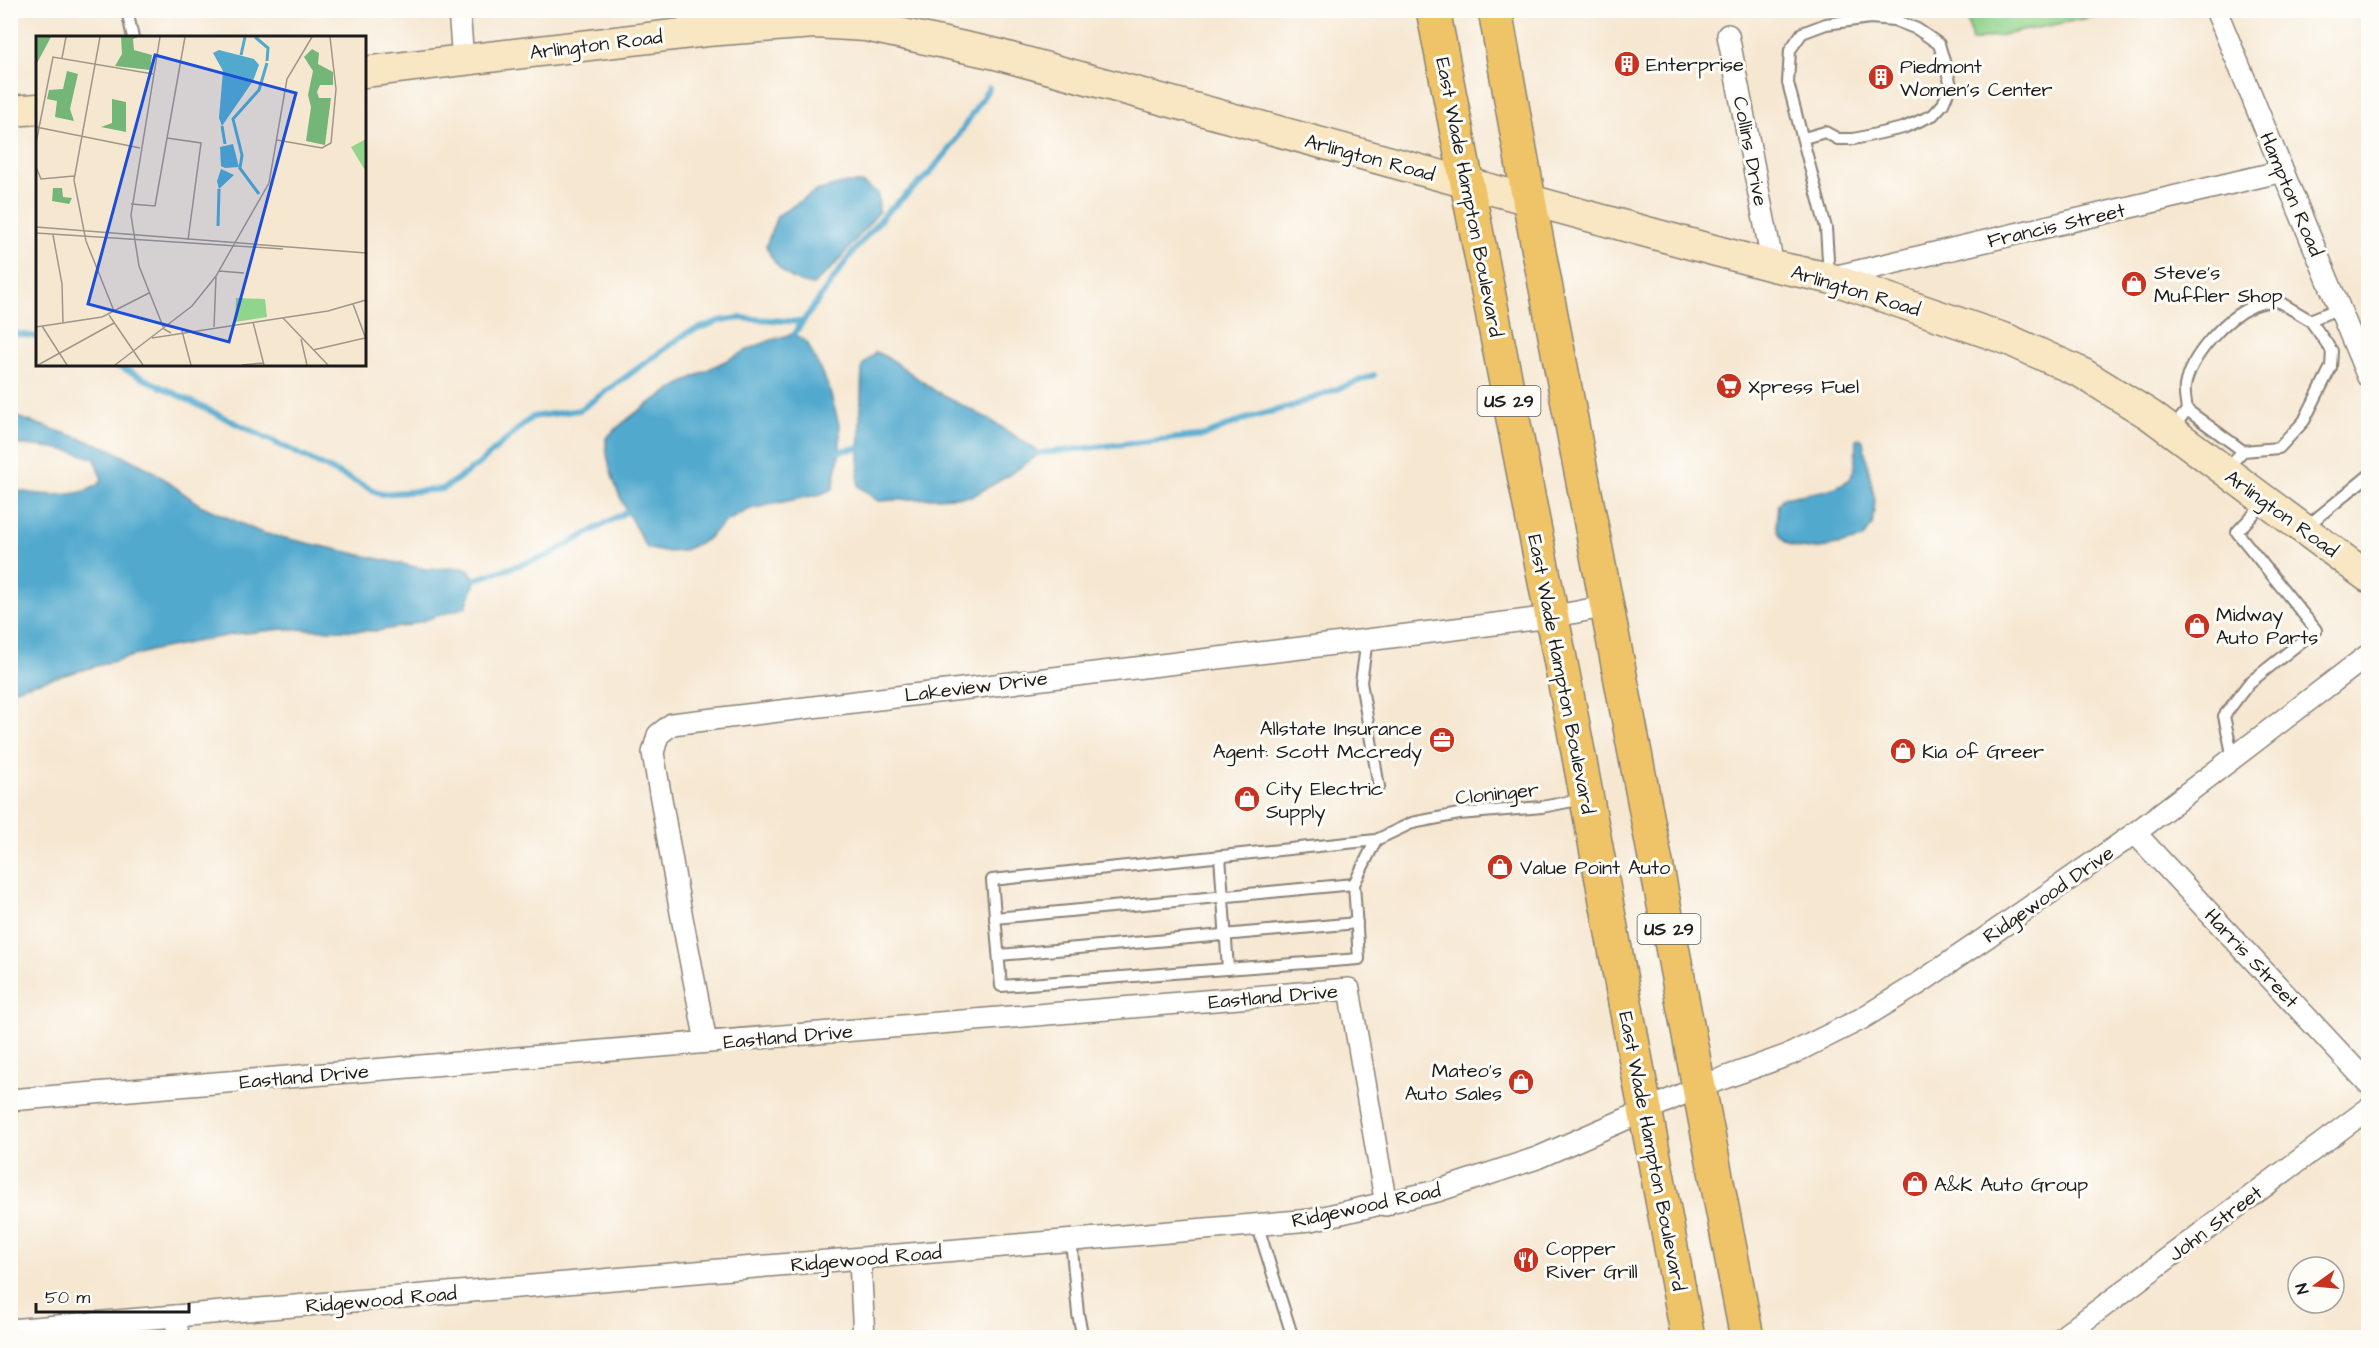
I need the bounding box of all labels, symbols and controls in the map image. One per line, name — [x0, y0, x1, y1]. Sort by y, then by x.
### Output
street label: Arlington Road — [528, 23, 664, 68]
inset map — [36, 36, 366, 366]
building icon: Enterprise — [1612, 49, 1642, 79]
place label: Enterprise — [1646, 51, 1744, 79]
place label: Piedmont Women's Center — [1900, 53, 2053, 104]
street label: East Wade Hampton Boulevard — [1428, 55, 1510, 339]
building icon: Piedmont Women's Center — [1866, 62, 1896, 92]
street label: Collins Drive — [1726, 94, 1774, 209]
street label: Arlington Road — [1301, 127, 1438, 190]
street label: Hampton Road — [2252, 128, 2330, 261]
street label: Francis Street — [1985, 197, 2128, 255]
street label: Arlington Road — [1787, 258, 1924, 325]
place label: Steve's Muffler Shop — [2154, 259, 2283, 310]
shop icon: Steve's Muffler Shop — [2119, 269, 2149, 299]
supermarket icon: Xpress Fuel — [1714, 371, 1744, 401]
place label: Xpress Fuel — [1748, 373, 1859, 401]
road number: US 29 — [1478, 386, 1540, 416]
street label: Arlington Road — [2219, 463, 2344, 565]
street label: East Wade Hampton Boulevard — [1520, 532, 1602, 816]
place label: Midway Auto Parts — [2216, 601, 2318, 652]
shop icon: Midway Auto Parts — [2182, 611, 2212, 641]
street label: Lakeview Drive — [903, 664, 1049, 710]
place label: Allstate Insurance Agent: Scott Mccredy — [1213, 715, 1422, 767]
office icon: Allstate Insurance Agent: Scott Mccredy — [1427, 725, 1457, 755]
shop icon: Kia of Greer — [1888, 736, 1918, 766]
place label: Kia of Greer — [1922, 738, 2044, 766]
place label: City Electric Supply — [1266, 775, 1384, 827]
street label: Cloninger — [1454, 776, 1540, 813]
shop icon: City Electric Supply — [1232, 784, 1262, 814]
street label: Ridgewood Drive — [1978, 839, 2120, 951]
shop icon: Value Point Auto — [1485, 852, 1515, 882]
place label: Value Point Auto — [1520, 854, 1670, 882]
street label: Harris Street — [2198, 903, 2305, 1015]
road number: US 29 — [1638, 914, 1700, 944]
street label: Eastland Drive — [1207, 977, 1339, 1017]
street label: East Wade Hampton Boulevard — [1611, 1009, 1693, 1293]
street label: Eastland Drive — [722, 1017, 854, 1057]
street label: Eastland Drive — [238, 1057, 370, 1097]
place label: Mateo's Auto Sales — [1405, 1057, 1502, 1108]
shop icon: Mateo's Auto Sales — [1506, 1067, 1536, 1097]
shop icon: A&K Auto Group — [1900, 1169, 1930, 1199]
place label: A&K Auto Group — [1934, 1171, 2088, 1199]
street label: Ridgewood Road — [1289, 1177, 1443, 1236]
street label: John Street — [2163, 1179, 2269, 1269]
place label: Copper River Grill — [1546, 1235, 1638, 1286]
street label: Ridgewood Road — [789, 1238, 943, 1281]
restaurant icon: Copper River Grill — [1511, 1245, 1541, 1275]
north arrow — [2286, 1255, 2346, 1315]
scale bar — [36, 1276, 189, 1314]
street label: Ridgewood Road — [304, 1279, 458, 1322]
text: N — [2291, 1281, 2314, 1296]
text: 50 m — [45, 1285, 90, 1310]

